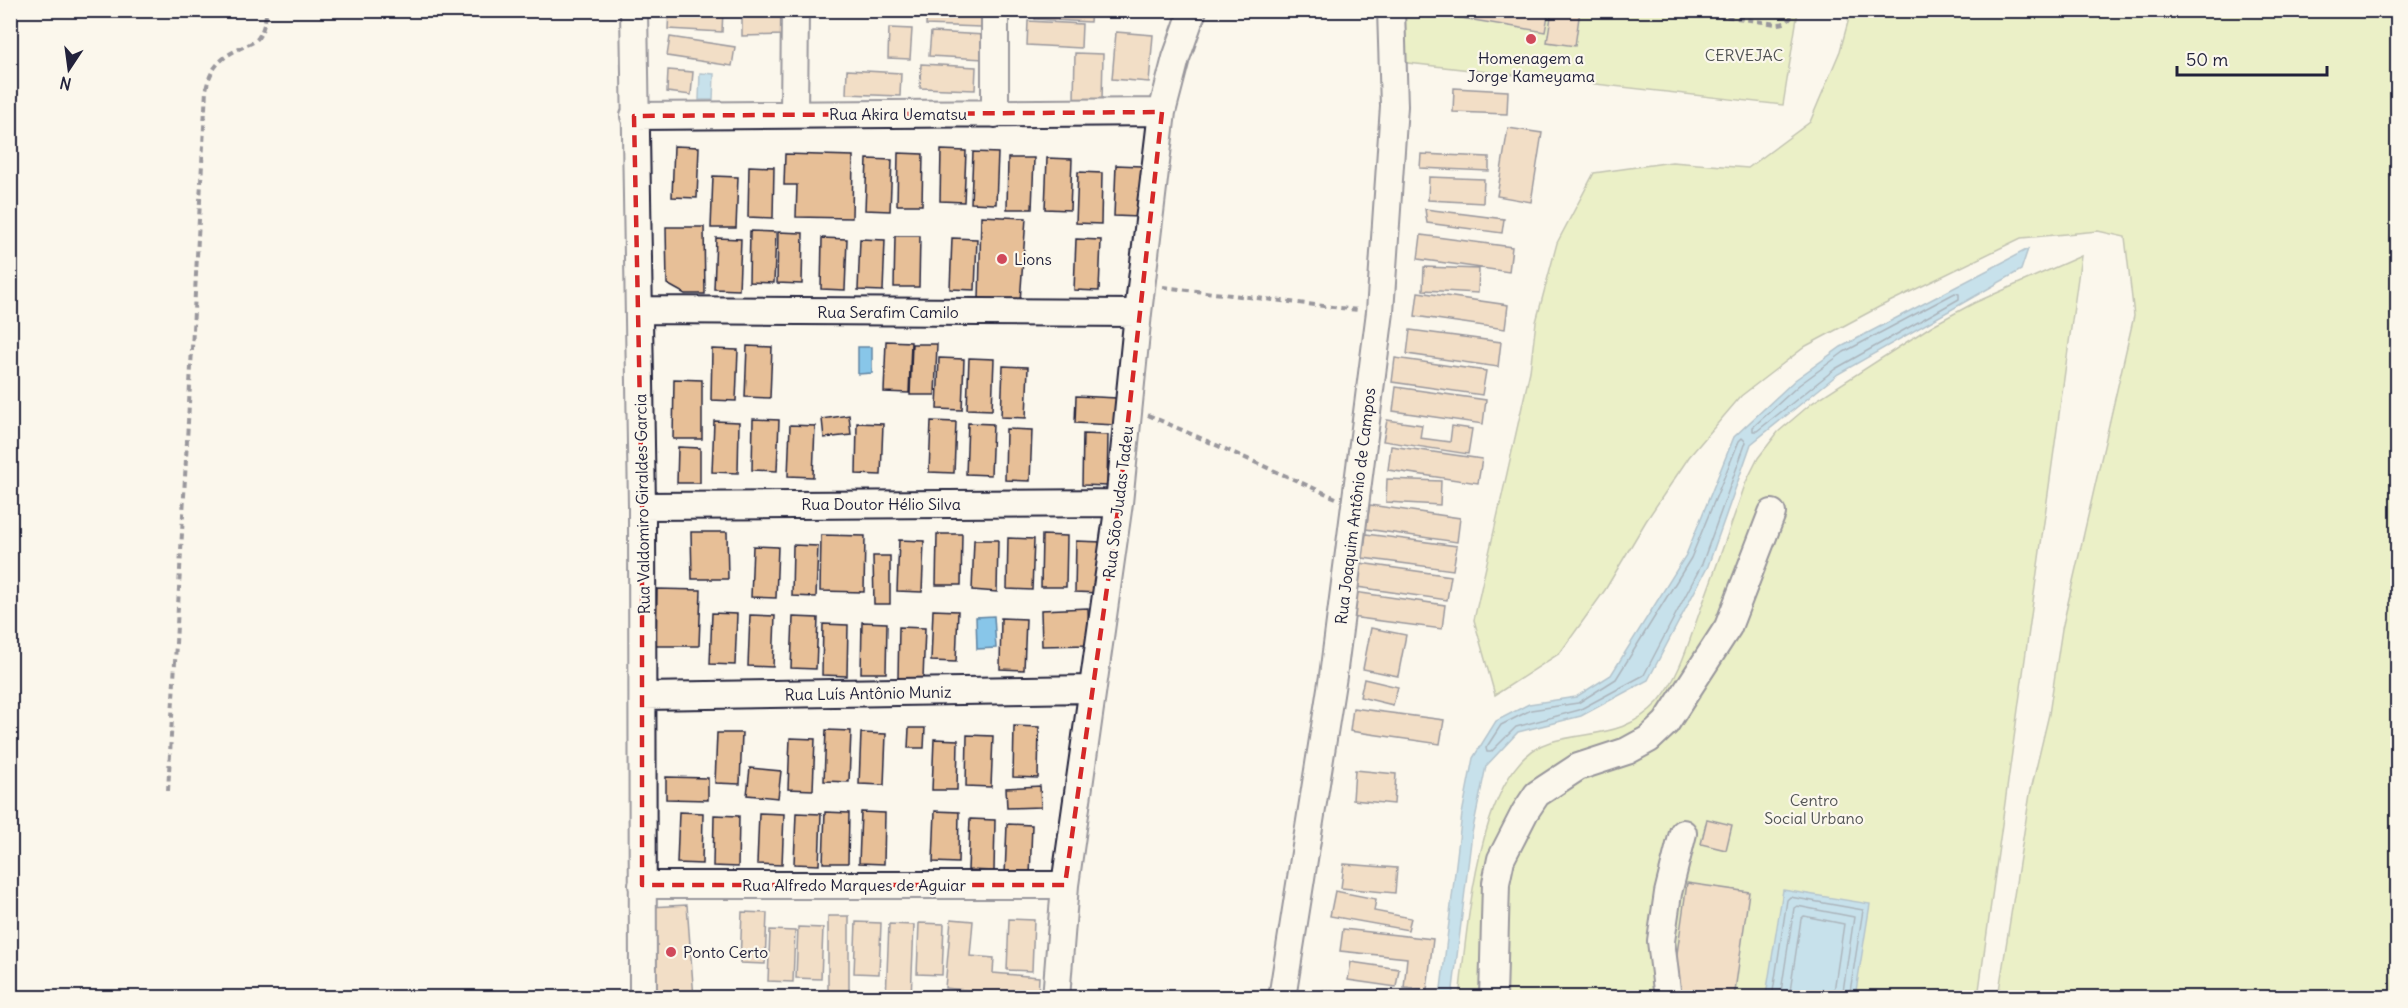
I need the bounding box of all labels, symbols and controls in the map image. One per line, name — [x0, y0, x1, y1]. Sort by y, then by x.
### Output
marker: Homenagem a Jorge Kameyama — [1524, 32, 1538, 46]
north arrow — [39, 39, 99, 99]
scale bar — [2177, 39, 2327, 77]
park label: CERVEJAC — [1705, 45, 1783, 65]
place label: Homenagem a Jorge Kameyama — [1467, 48, 1595, 86]
text: 50 m — [2186, 48, 2228, 71]
text: N — [58, 73, 73, 95]
street label: Rua Akira Uematsu — [829, 104, 967, 124]
place label: Lions — [1014, 249, 1052, 269]
marker: Lions — [995, 252, 1009, 266]
street label: Rua Serafim Camilo — [817, 302, 959, 322]
street label: Rua Joaquim Antônio de Campos — [1331, 387, 1379, 625]
street label: Rua Valdomiro Giraldes Garcia — [630, 393, 654, 615]
street label: Rua São Judas Tadeu — [1099, 424, 1137, 580]
street label: Rua Doutor Hélio Silva — [801, 494, 961, 514]
street label: Rua Luís Antônio Muniz — [784, 682, 952, 704]
park label: Centro Social Urbano — [1764, 790, 1864, 828]
street label: Rua Alfredo Marques de Aguiar — [742, 875, 966, 895]
place label: Ponto Certo — [683, 942, 768, 962]
marker: Ponto Certo — [664, 945, 678, 959]

